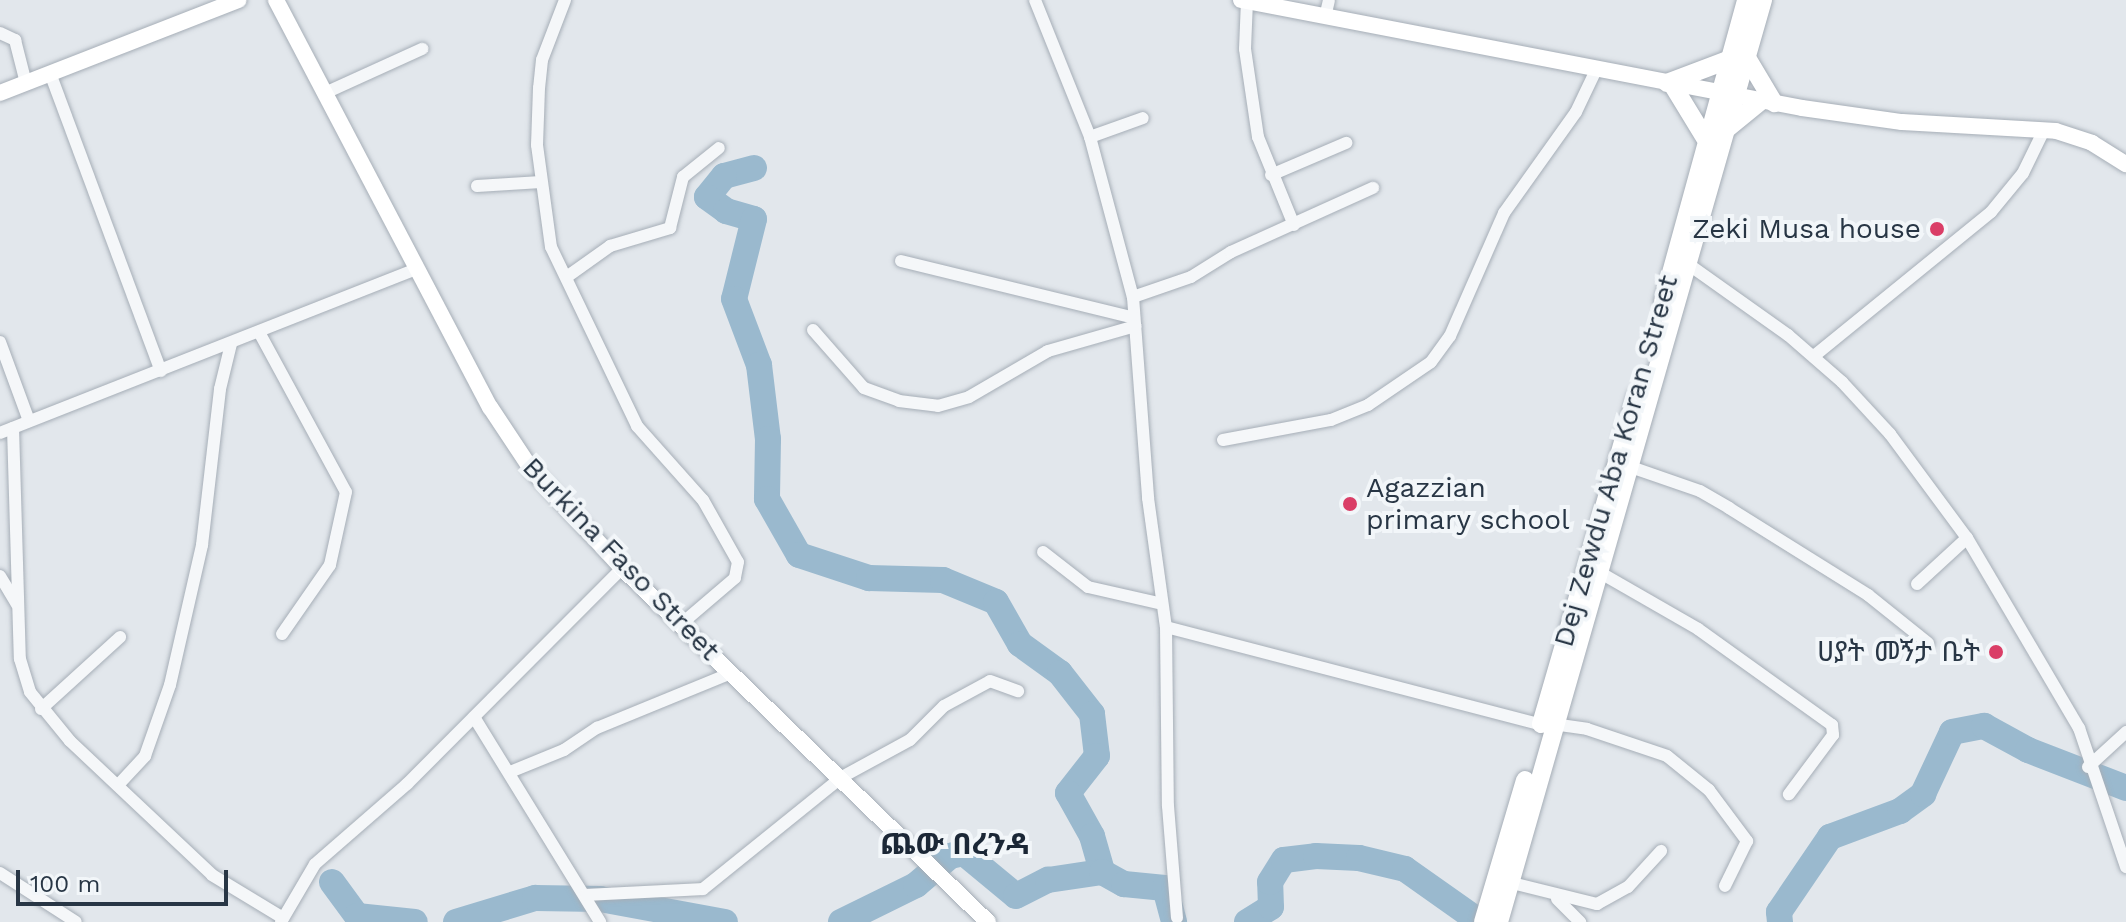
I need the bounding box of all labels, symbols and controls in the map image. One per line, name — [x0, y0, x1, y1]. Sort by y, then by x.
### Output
place label: Zeki Musa house — [1692, 212, 1921, 246]
marker: Zeki Musa house — [1928, 220, 1946, 238]
street label: Dej Zewdu Aba Koran Street — [1547, 270, 1685, 652]
street label: Burkina Faso Street — [515, 450, 727, 668]
place label: Agazzian primary school — [1366, 471, 1570, 537]
marker: Agazzian primary school — [1341, 495, 1359, 513]
place label: ሀያት መኝታ ቤት — [1817, 635, 1980, 669]
marker: ሀያት መኝታ ቤት — [1987, 643, 2005, 661]
district label: ጨው በረንዳ — [880, 826, 1030, 862]
scale bar — [20, 854, 232, 904]
text: 100 m — [30, 870, 100, 898]

